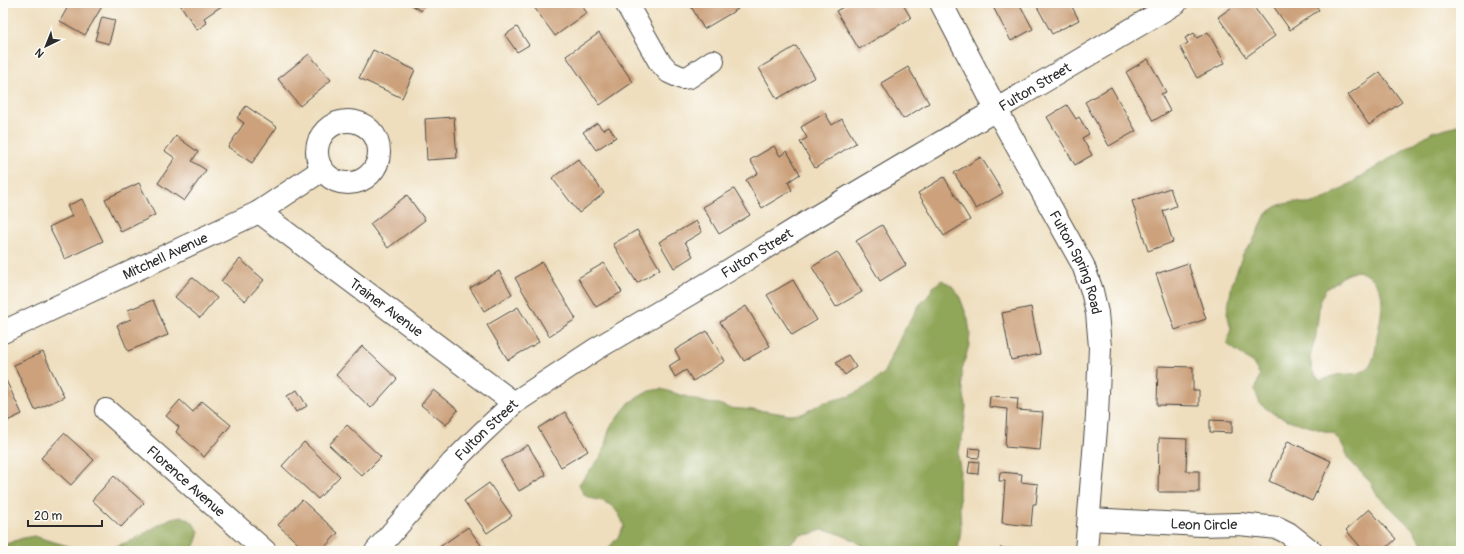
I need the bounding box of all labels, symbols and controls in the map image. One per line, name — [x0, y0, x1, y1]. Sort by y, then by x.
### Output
north arrow — [26, 26, 66, 66]
text: N — [32, 45, 47, 60]
street label: Fulton Street — [996, 59, 1074, 115]
street label: Fulton Spring Road — [1046, 208, 1106, 316]
street label: Fulton Street — [718, 224, 796, 282]
street label: Mitchell Avenue — [120, 229, 210, 283]
street label: Trainer Avenue — [346, 274, 426, 340]
street label: Fulton Street — [451, 395, 521, 464]
street label: Florence Avenue — [143, 442, 229, 520]
scale bar — [28, 502, 102, 528]
text: 20 m — [34, 509, 63, 524]
street label: Leon Circle — [1170, 515, 1237, 534]

